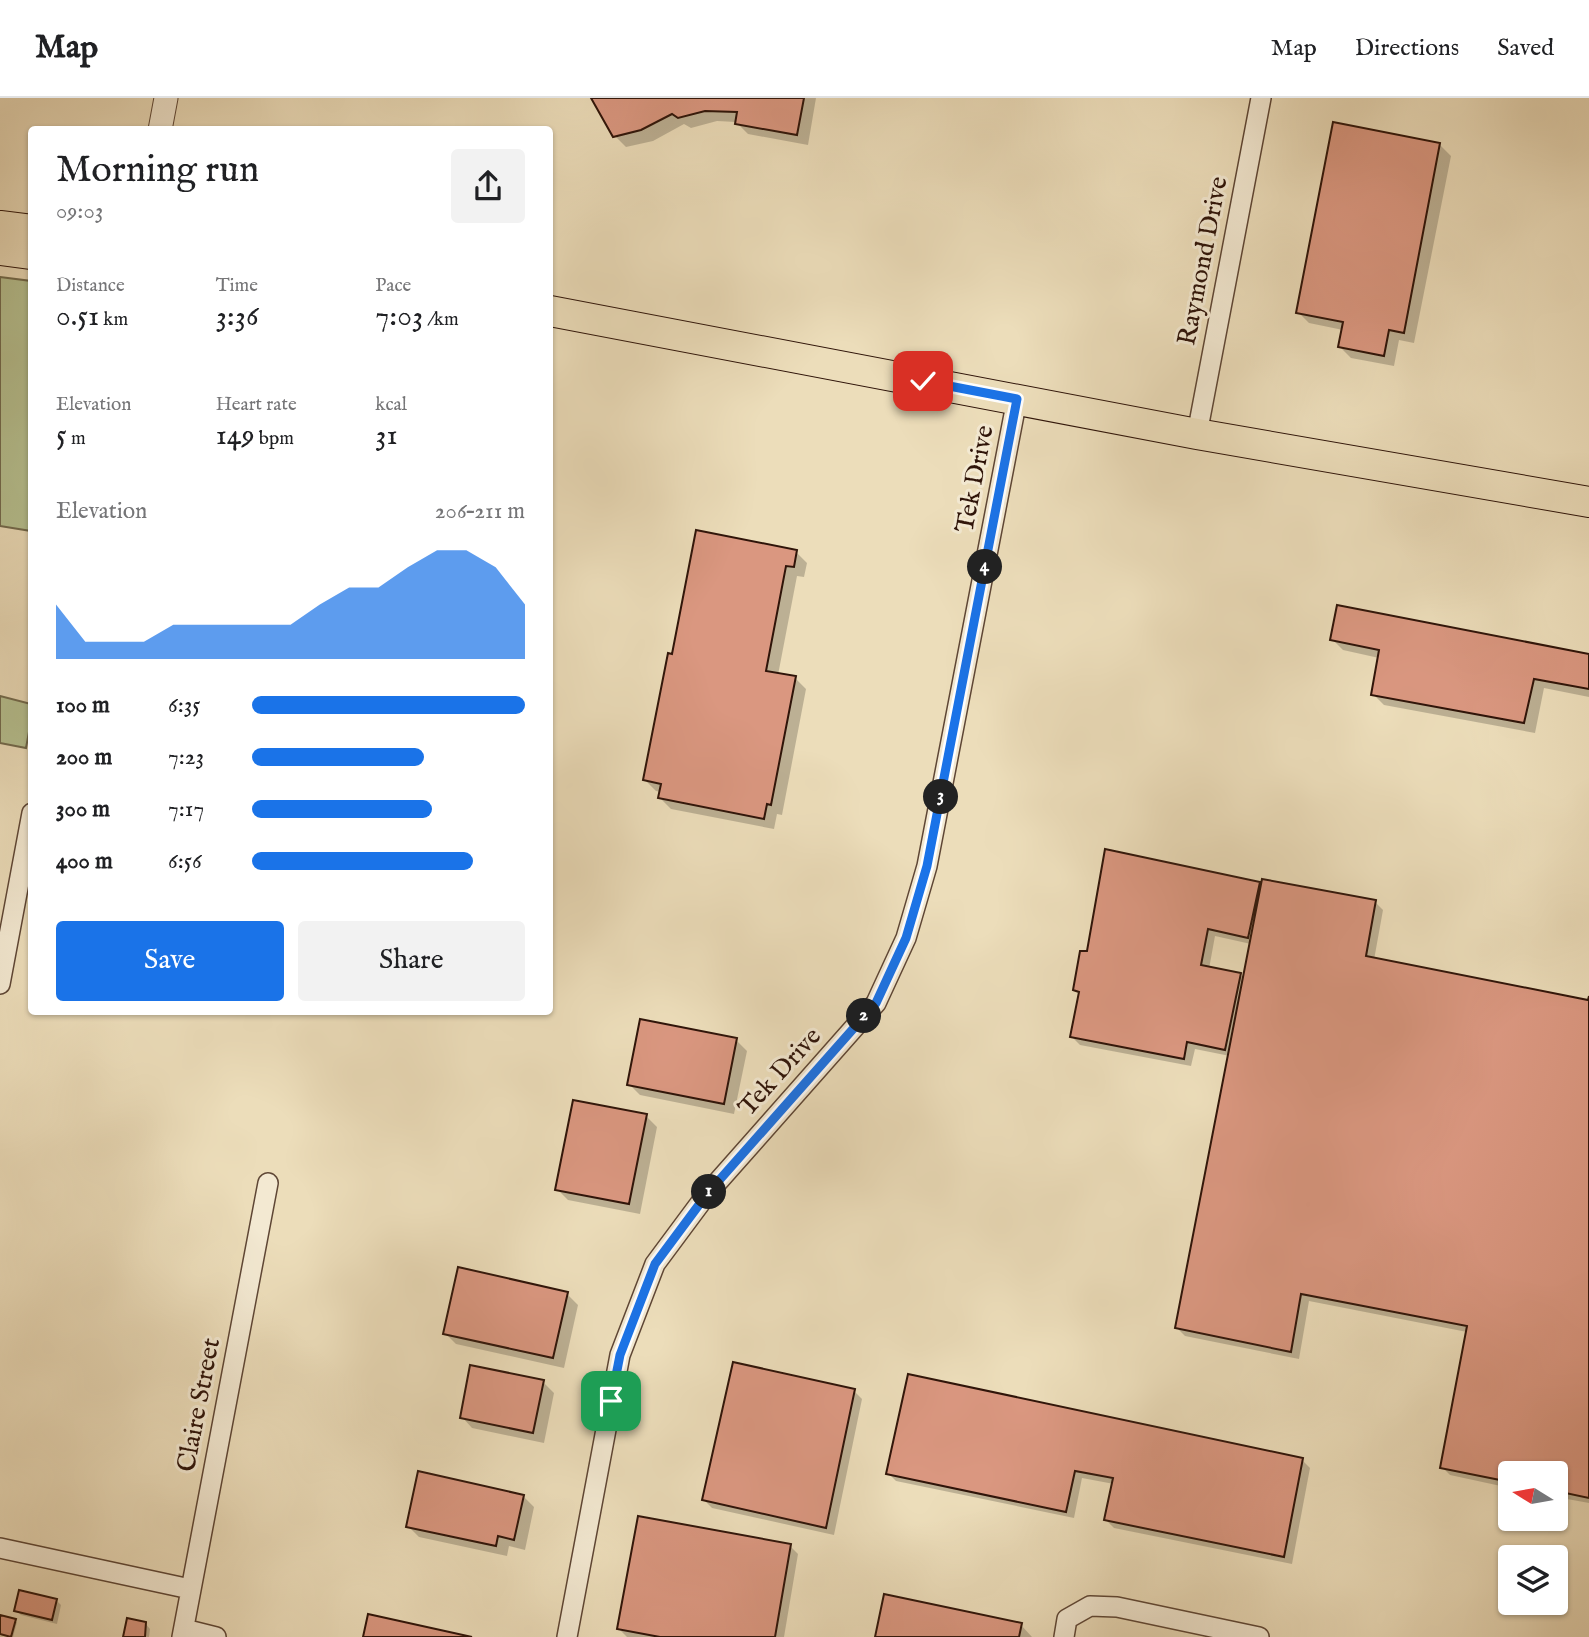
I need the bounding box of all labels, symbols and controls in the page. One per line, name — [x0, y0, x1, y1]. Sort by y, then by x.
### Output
text: Map — [35, 27, 98, 69]
text: Map — [1271, 33, 1317, 64]
text: Directions — [1355, 33, 1459, 64]
text: Saved — [1497, 33, 1554, 64]
text: Morning run — [56, 147, 259, 195]
button: share — [451, 149, 525, 223]
street label: Raymond Drive — [1170, 174, 1236, 348]
text: 09:03 — [56, 197, 103, 226]
text: Distance — [56, 274, 125, 298]
text: Time — [216, 274, 258, 298]
text: Pace — [375, 274, 411, 298]
text: 0.51 — [56, 298, 99, 336]
text: 3:36 — [216, 298, 259, 336]
text: 7:03 — [375, 298, 423, 336]
text: km — [99, 308, 128, 332]
text: /km — [423, 308, 459, 332]
pin — [893, 351, 953, 411]
icon: check — [904, 362, 942, 400]
text: Elevation — [56, 393, 131, 417]
text: Heart rate — [216, 393, 297, 417]
text: kcal — [375, 393, 407, 417]
text: 5 — [56, 417, 67, 455]
text: 149 — [216, 417, 255, 455]
text: 31 — [375, 417, 398, 455]
street label: Tek Drive — [948, 422, 1002, 536]
text: m — [67, 427, 86, 451]
text: bpm — [255, 427, 294, 451]
text: Elevation — [56, 497, 147, 526]
text: 206–211 m — [435, 497, 525, 526]
pin: 4 — [968, 550, 1002, 584]
text: 4 — [980, 554, 989, 578]
text: 100 m — [56, 691, 110, 720]
text: 6:35 — [168, 691, 201, 720]
text: 200 m — [56, 743, 112, 772]
text: 7:23 — [168, 743, 204, 772]
pin: 3 — [923, 780, 958, 814]
text: 3 — [937, 784, 944, 808]
text: 300 m — [56, 795, 110, 824]
text: 7:17 — [168, 795, 204, 824]
text: 400 m — [56, 847, 113, 876]
text: 6:56 — [168, 847, 202, 876]
button: Save — [56, 921, 284, 1001]
button: Share — [298, 921, 525, 1001]
pin: 2 — [846, 998, 882, 1034]
text: 2 — [859, 1003, 868, 1027]
street label: Tek Drive — [731, 1020, 829, 1123]
pin: 1 — [692, 1174, 726, 1210]
text: 1 — [705, 1179, 712, 1203]
street label: Claire Street — [170, 1335, 228, 1475]
pin — [581, 1371, 641, 1431]
icon: arrive — [592, 1382, 630, 1420]
north arrow — [1498, 1461, 1568, 1531]
map controls — [1498, 1461, 1568, 1615]
button: layers — [1498, 1545, 1568, 1615]

